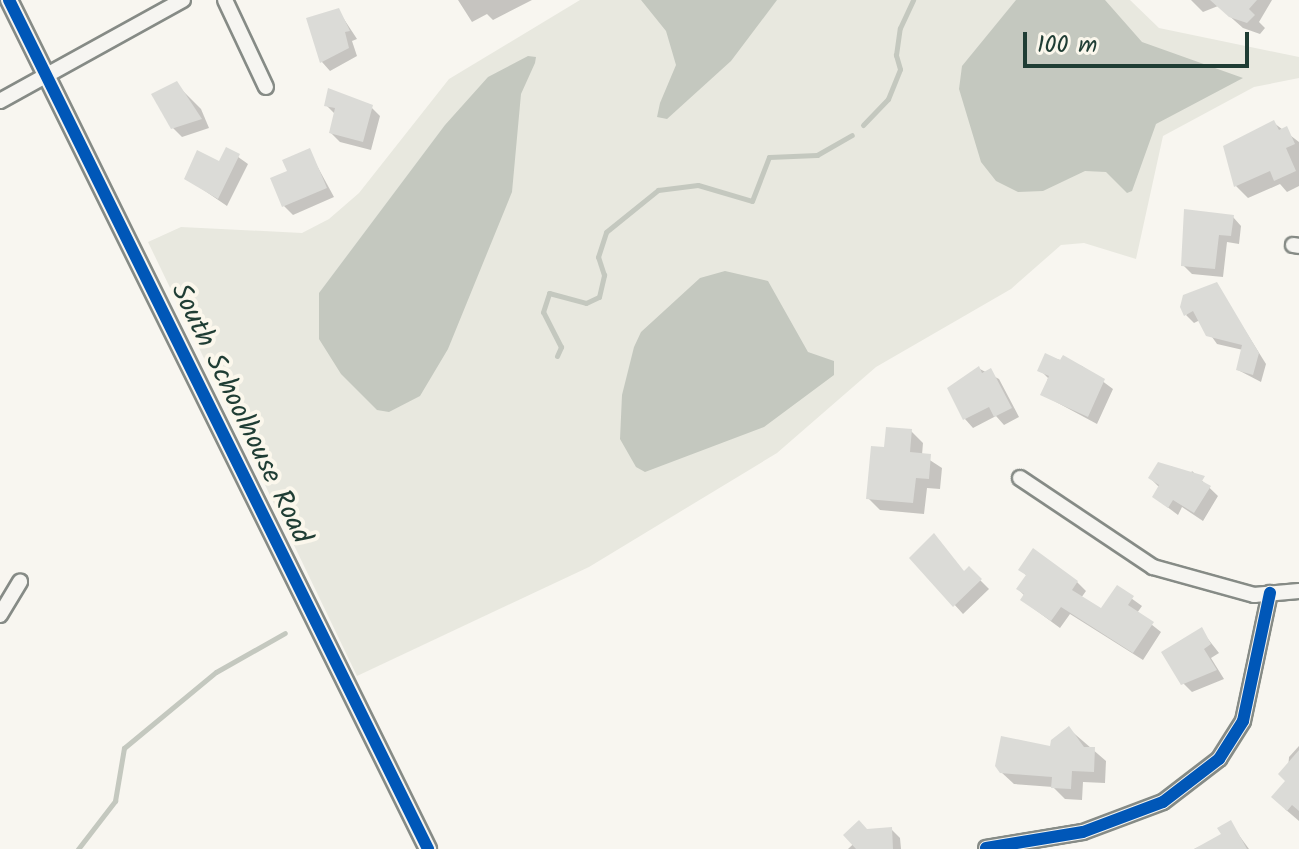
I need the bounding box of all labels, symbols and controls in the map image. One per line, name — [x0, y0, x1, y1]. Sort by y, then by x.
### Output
scale bar — [1027, 16, 1253, 66]
text: 100 m — [1037, 26, 1097, 65]
street label: South Schoolhouse Road — [162, 278, 318, 550]

